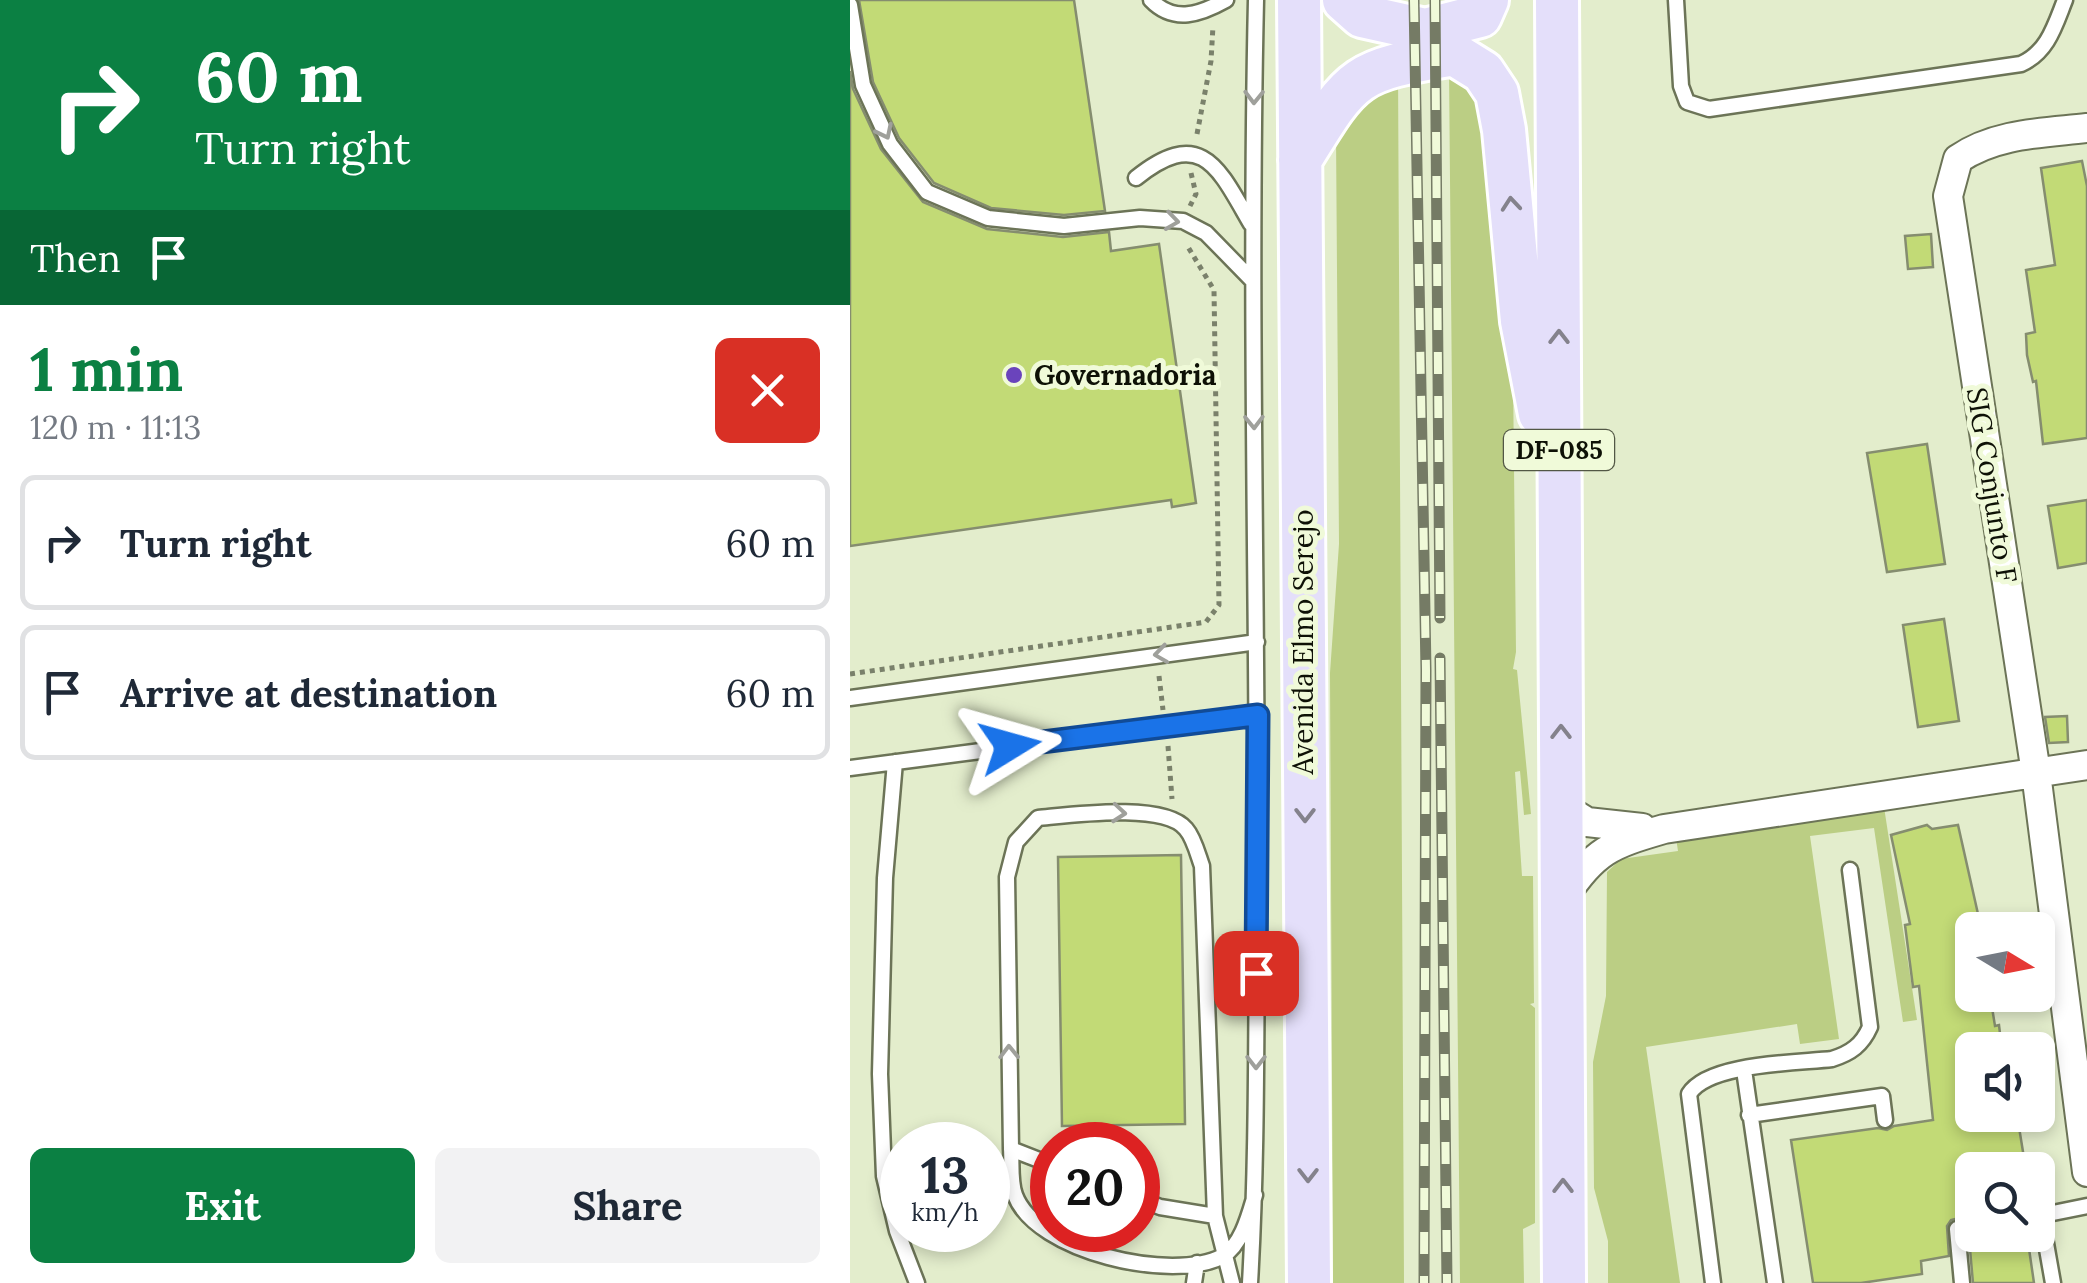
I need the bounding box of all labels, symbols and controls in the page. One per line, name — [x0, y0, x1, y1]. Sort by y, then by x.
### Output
text: 60 m — [195, 32, 363, 121]
icon: right — [30, 40, 160, 170]
one-way arrow — [1243, 90, 1264, 106]
text: Turn right — [195, 119, 411, 176]
one-way arrow — [873, 121, 892, 139]
one-way arrow — [1501, 196, 1522, 212]
one-way arrow — [1164, 210, 1180, 231]
icon: arrive — [141, 230, 196, 285]
text: Then — [30, 234, 121, 282]
one-way arrow — [1548, 329, 1570, 344]
text: 1 min — [30, 331, 183, 407]
button: close — [715, 338, 820, 443]
place label: Governadoria — [1034, 357, 1217, 393]
marker: Governadoria — [1003, 364, 1025, 386]
street label: SIG Conjunto F — [1959, 385, 2025, 585]
text: 120 m · 11:13 — [30, 407, 201, 448]
one-way arrow — [1243, 416, 1265, 431]
road number: DF-085 — [1504, 430, 1614, 470]
street label: Avenida Elmo Serejo — [1285, 509, 1321, 776]
icon: right — [35, 515, 90, 570]
text: Turn right — [120, 519, 311, 567]
text: 60 m — [725, 519, 815, 567]
one-way arrow — [1152, 643, 1169, 664]
icon: arrive — [35, 665, 90, 720]
text: Arrive at destination — [120, 669, 497, 717]
text: 60 m — [725, 669, 815, 717]
position arrow — [958, 694, 1062, 798]
one-way arrow — [1550, 724, 1572, 740]
one-way arrow — [1112, 802, 1128, 824]
one-way arrow — [1294, 807, 1315, 823]
north arrow — [1955, 912, 2055, 1012]
map controls — [1955, 912, 2055, 1252]
pin — [1214, 931, 1299, 1016]
icon: arrive — [1229, 946, 1284, 1001]
button: sound — [1955, 1032, 2055, 1132]
one-way arrow — [999, 1043, 1020, 1059]
one-way arrow — [1245, 1056, 1267, 1071]
speed limit sign: 20 — [1030, 1122, 1160, 1252]
text: 13 — [921, 1143, 969, 1207]
button: Exit — [30, 1148, 415, 1263]
button: Share — [435, 1148, 820, 1263]
button: search — [1955, 1152, 2055, 1252]
one-way arrow — [1297, 1168, 1319, 1183]
one-way arrow — [1552, 1177, 1574, 1192]
text: km/h — [911, 1196, 979, 1228]

